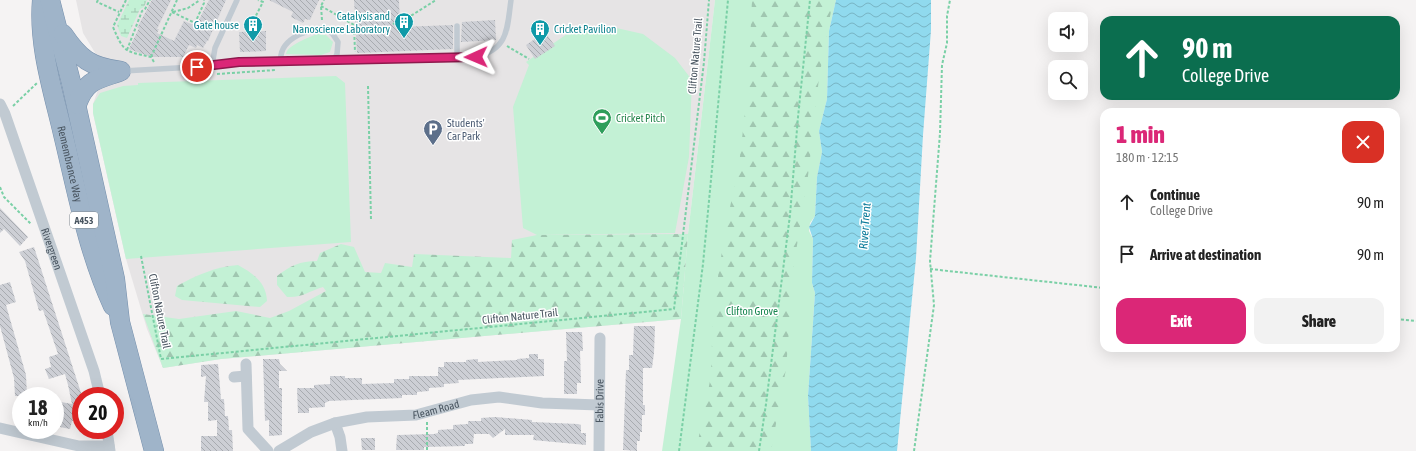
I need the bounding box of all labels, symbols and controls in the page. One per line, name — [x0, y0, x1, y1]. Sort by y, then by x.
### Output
place label: Catalysis and Nanoscience Laboratory — [293, 10, 390, 35]
building icon: Catalysis and Nanoscience Laboratory — [393, 11, 415, 39]
map controls — [1048, 12, 1088, 100]
button: sound — [1048, 12, 1088, 52]
building icon: Gate house — [242, 14, 264, 42]
street label: Clifton Nature Trail — [686, 17, 704, 94]
building icon: Cricket Pavilion — [529, 18, 551, 46]
place label: Gate house — [194, 19, 239, 31]
place label: Cricket Pavilion — [554, 23, 616, 35]
icon: ahead — [1116, 32, 1168, 84]
text: 90 m — [1182, 32, 1232, 64]
position arrow — [455, 36, 497, 78]
pin — [180, 50, 214, 84]
icon: arrive — [186, 56, 208, 78]
button: search — [1048, 60, 1088, 100]
text: College Drive — [1182, 65, 1269, 86]
sports icon: Cricket Pitch — [591, 107, 613, 135]
place label: Cricket Pitch — [616, 112, 665, 124]
place label: Students' Car Park — [447, 117, 485, 142]
parking icon: Students' Car Park — [422, 118, 444, 146]
text: 1 min — [1116, 121, 1165, 148]
button: close — [1342, 121, 1384, 163]
street label: Remembrance Way — [55, 125, 85, 204]
text: 180 m · 12:15 — [1116, 150, 1179, 165]
text: Continue — [1150, 186, 1200, 203]
icon: ahead — [1116, 191, 1138, 213]
text: 90 m — [1357, 194, 1384, 211]
water label: River Trent — [856, 202, 874, 250]
text: College Drive — [1150, 203, 1213, 218]
road number: A453 — [70, 212, 98, 228]
street label: Rivergreen — [39, 226, 65, 272]
icon: arrive — [1116, 243, 1138, 265]
text: Arrive at destination — [1150, 246, 1261, 263]
text: 90 m — [1357, 246, 1384, 263]
street label: Clifton Nature Trail — [147, 273, 173, 350]
button: Exit — [1116, 298, 1246, 344]
button: Share — [1254, 298, 1384, 344]
park label: Clifton Grove — [726, 305, 778, 317]
street label: Clifton Nature Trail — [482, 306, 559, 326]
street label: Fabis Drive — [593, 379, 606, 423]
speed limit sign: 20 — [72, 387, 124, 439]
text: 18 — [29, 396, 47, 419]
street label: Fleam Road — [412, 398, 460, 421]
text: km/h — [28, 417, 48, 428]

